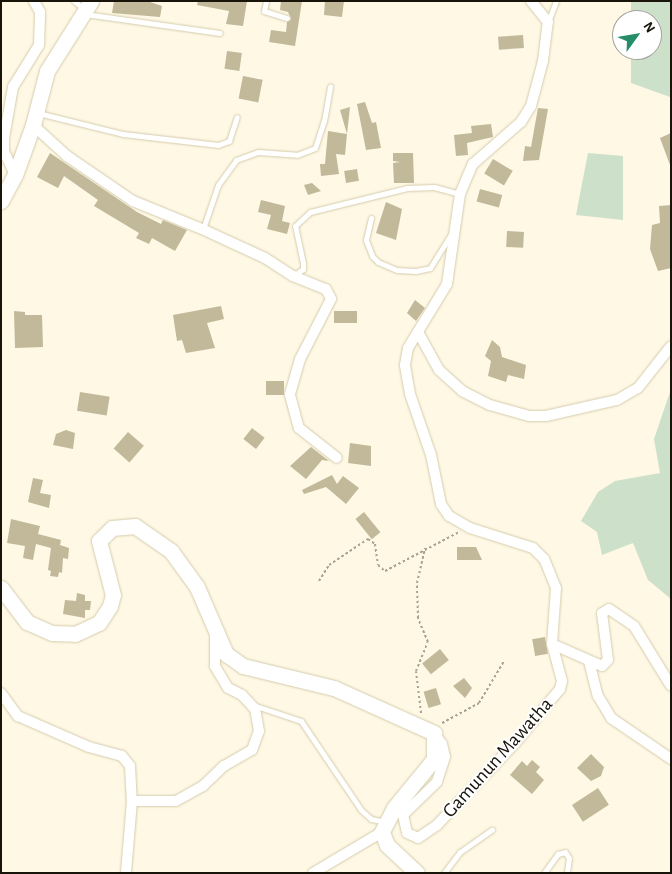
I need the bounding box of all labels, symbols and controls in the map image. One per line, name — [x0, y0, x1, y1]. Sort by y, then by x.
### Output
north arrow — [612, 10, 662, 60]
text: N — [640, 20, 657, 35]
street label: Gamunun Mawatha — [438, 693, 558, 823]

